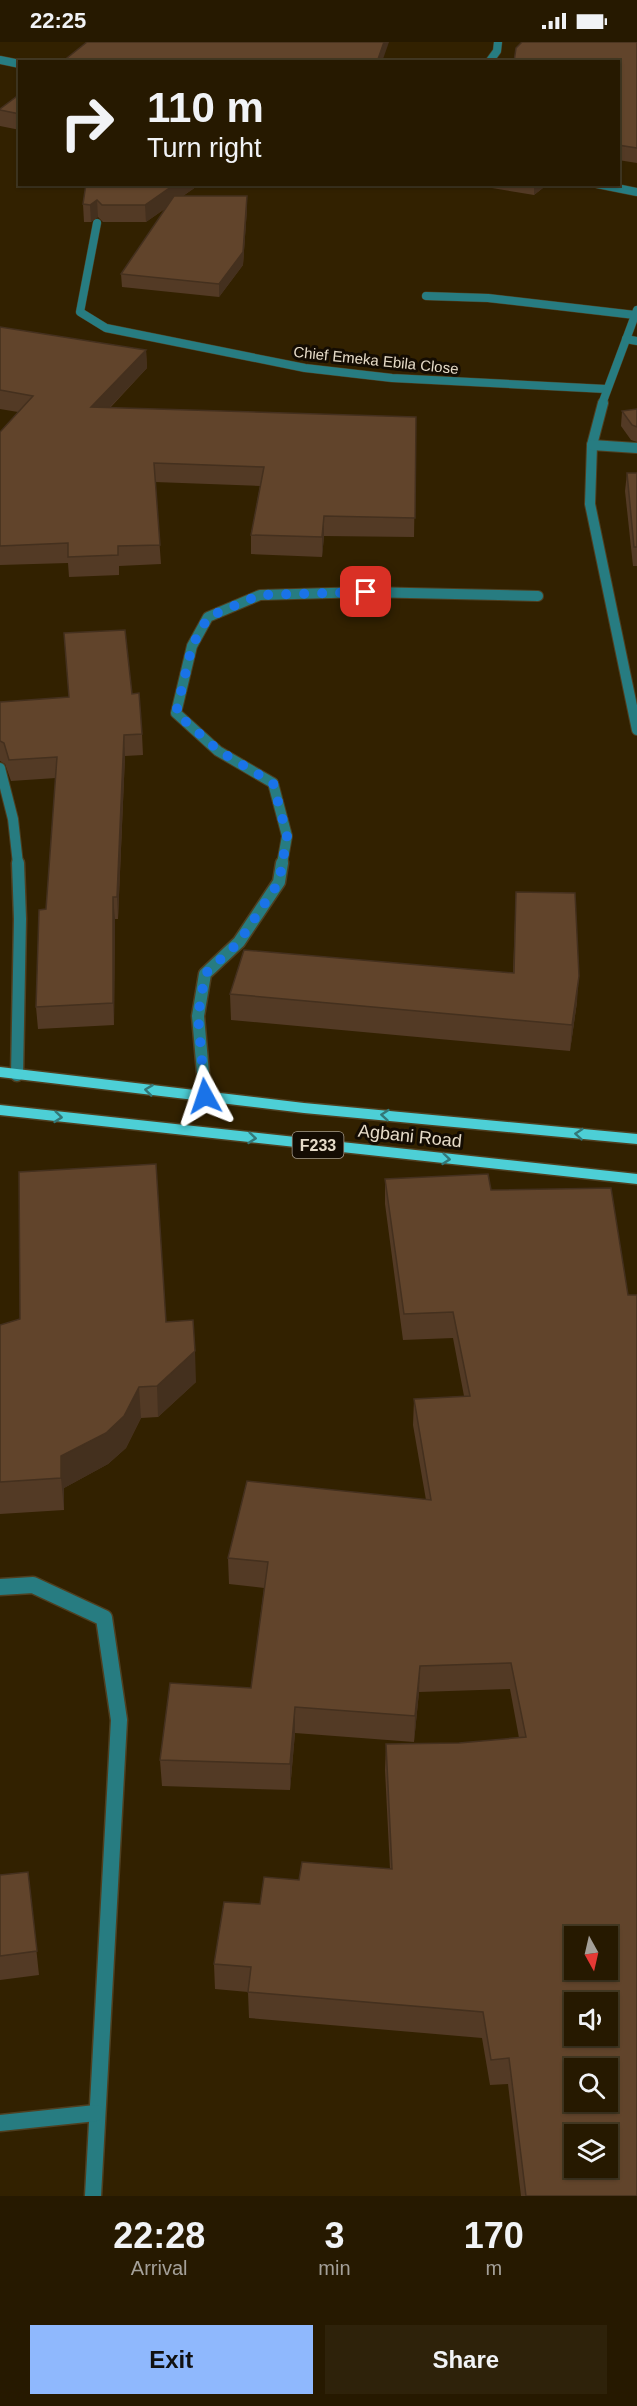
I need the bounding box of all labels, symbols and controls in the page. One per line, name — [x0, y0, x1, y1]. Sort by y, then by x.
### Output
text: 22:25 — [30, 8, 86, 33]
icon: right — [48, 84, 126, 162]
text: 110 m — [147, 84, 264, 131]
text: Turn right — [147, 133, 262, 163]
street label: Chief Emeka Ebila Close — [293, 343, 459, 377]
pin — [340, 566, 391, 617]
icon: arrive — [349, 575, 382, 608]
position arrow — [173, 1064, 237, 1128]
one-way arrow — [144, 1084, 154, 1097]
one-way arrow — [380, 1109, 389, 1122]
one-way arrow — [54, 1110, 63, 1123]
street label: Agbani Road — [357, 1121, 463, 1151]
one-way arrow — [574, 1128, 583, 1141]
one-way arrow — [247, 1131, 257, 1144]
road number: F233 — [292, 1132, 344, 1158]
one-way arrow — [441, 1152, 450, 1165]
north arrow — [564, 1926, 618, 1980]
map controls — [564, 1926, 618, 2178]
button: sound — [564, 1992, 618, 2046]
button: search — [564, 2058, 618, 2112]
button: layers — [564, 2124, 618, 2178]
text: 22:28 — [113, 2215, 205, 2256]
text: 3 — [324, 2215, 344, 2256]
text: 170 — [464, 2215, 524, 2256]
text: Arrival — [131, 2257, 188, 2279]
text: min — [318, 2257, 351, 2279]
text: m — [485, 2257, 502, 2279]
button: Exit — [30, 2325, 313, 2394]
button: Share — [325, 2325, 607, 2394]

